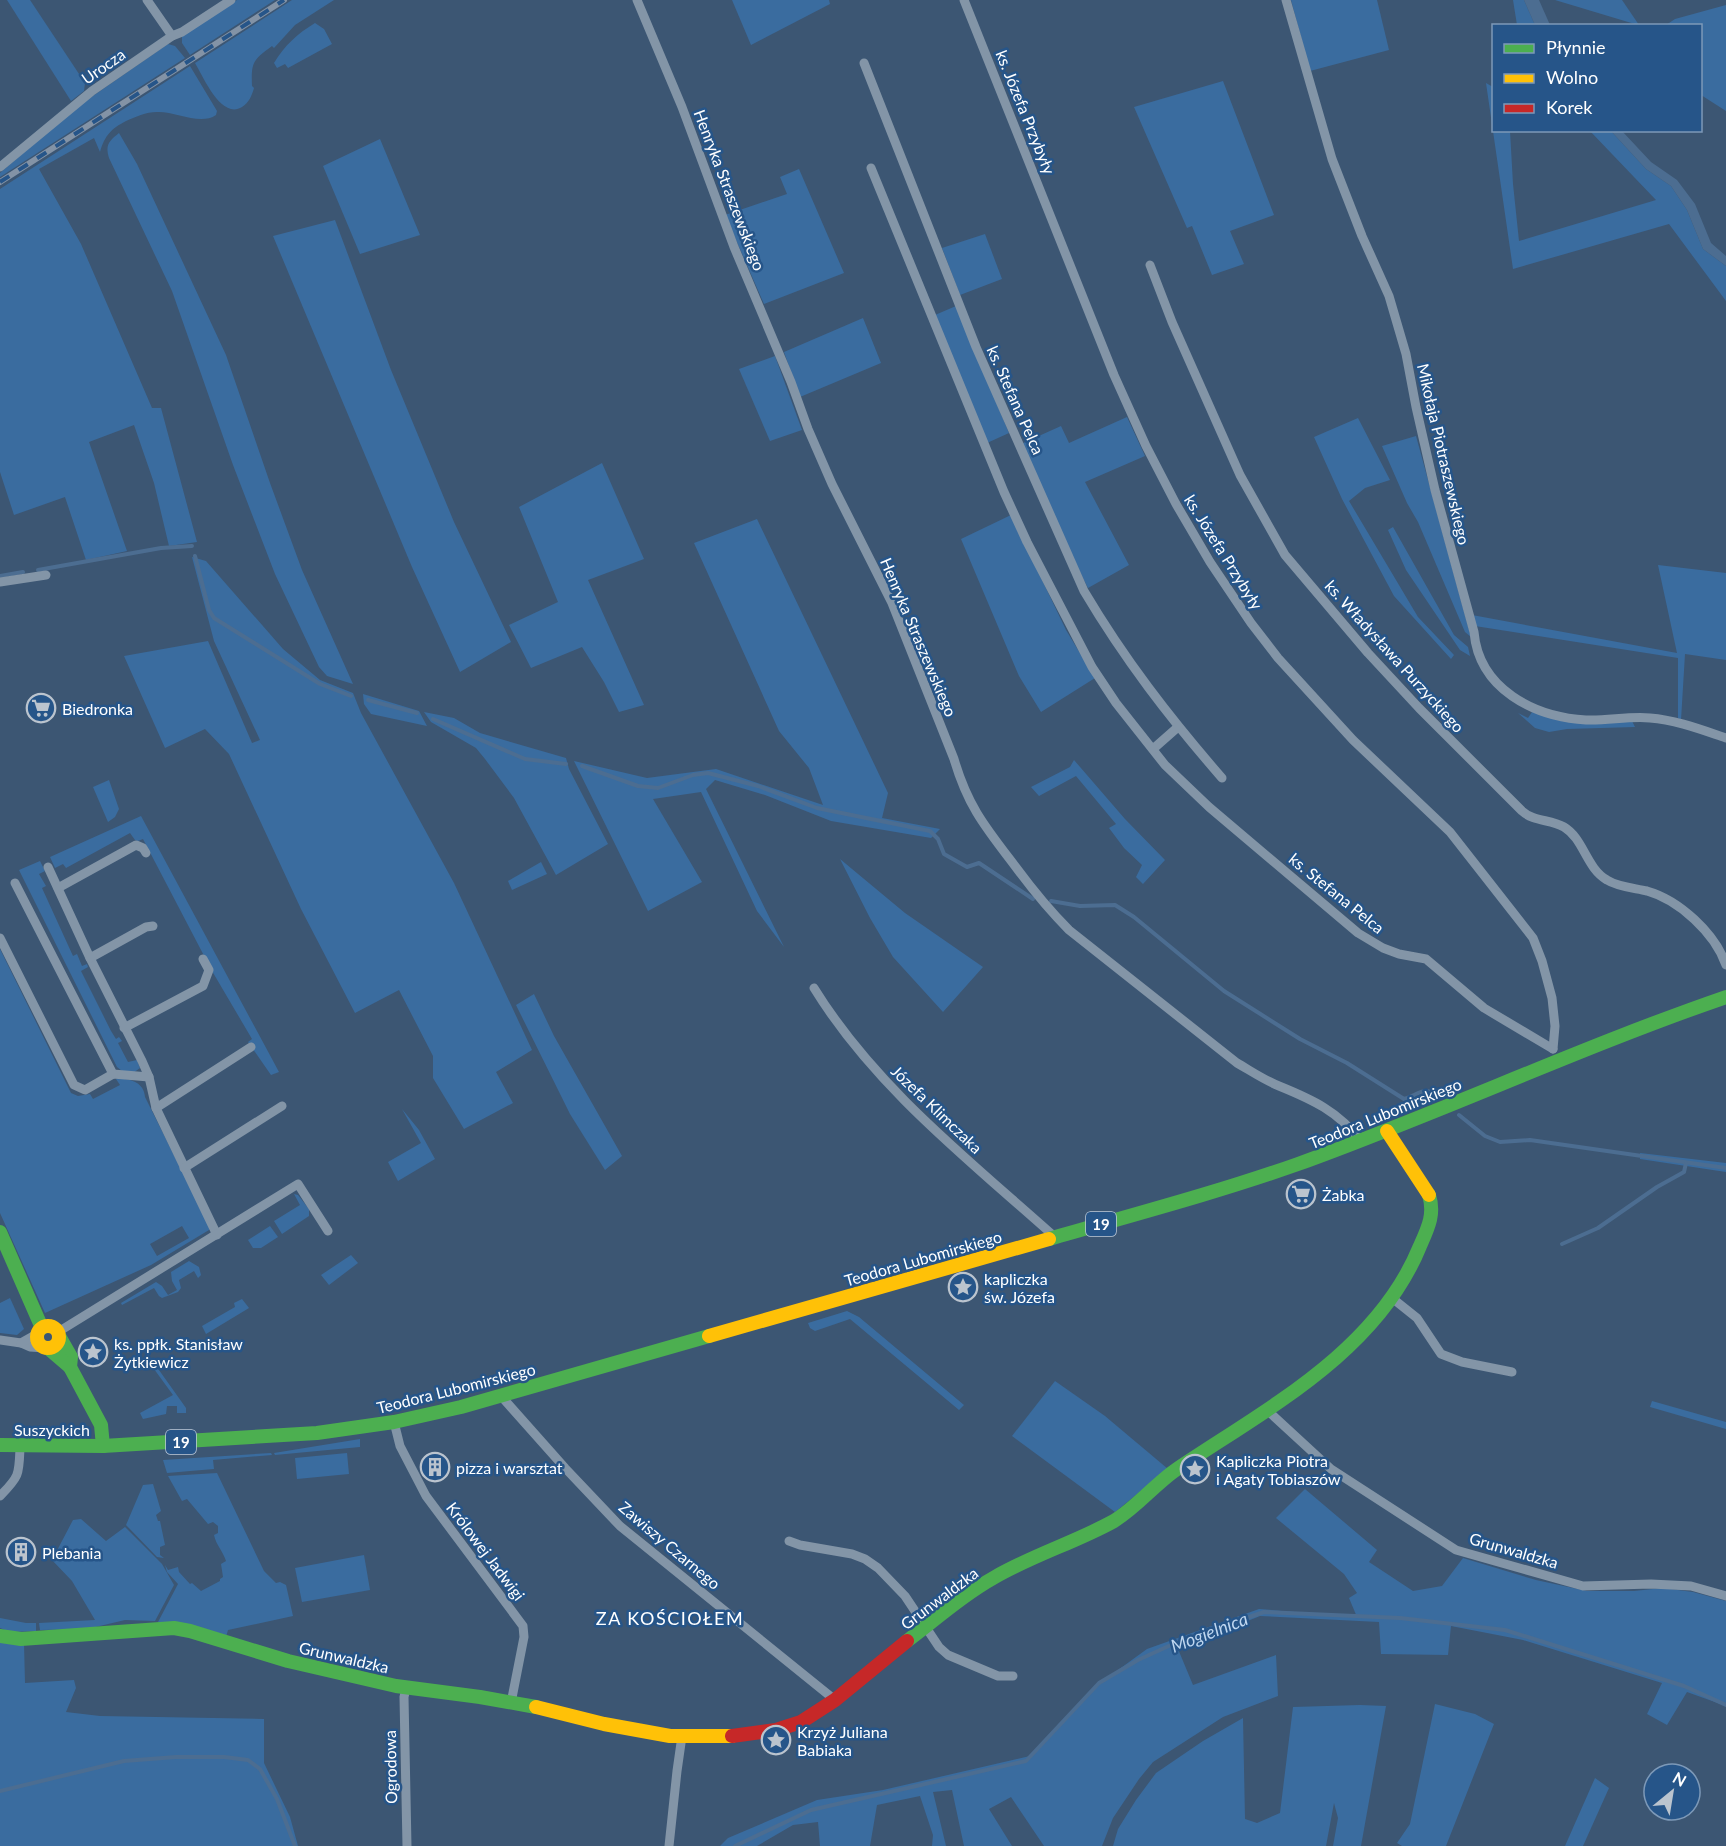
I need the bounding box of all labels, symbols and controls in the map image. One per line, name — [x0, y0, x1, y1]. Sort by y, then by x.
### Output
legend — [1492, 24, 1702, 132]
text: Płynnie — [1546, 36, 1606, 58]
street label: Urocza — [78, 44, 128, 88]
street label: ks. Józefa Przybyły — [992, 47, 1060, 177]
text: Wolno — [1546, 66, 1598, 88]
text: Korek — [1546, 96, 1593, 118]
street label: Henryka Straszewskiego — [691, 107, 769, 273]
street label: ks. Stefana Pelca — [984, 343, 1048, 457]
street label: Mikołaja Piotraszewskiego — [1414, 362, 1474, 546]
street label: ks. Józefa Przybyły — [1181, 491, 1267, 614]
street label: Henryka Straszewskiego — [877, 555, 961, 719]
street label: ks. Władysława Purzyckiego — [1322, 576, 1468, 736]
supermarket icon: Biedronka — [25, 692, 57, 724]
place label: Biedronka — [62, 699, 133, 718]
street label: ks. Stefana Pelca — [1286, 849, 1388, 937]
street label: Józefa Klimczaka — [888, 1061, 986, 1157]
street label: Teodora Lubomirskiego — [1306, 1074, 1464, 1152]
supermarket icon: Żabka — [1285, 1178, 1317, 1210]
place label: Żabka — [1322, 1185, 1365, 1204]
road number: 19 — [1086, 1212, 1116, 1236]
street label: Teodora Lubomirskiego — [842, 1226, 1004, 1290]
place label: kapliczka św. Józefa — [984, 1269, 1055, 1306]
place icon: kapliczka św. Józefa — [947, 1271, 979, 1303]
place label: ks. ppłk. Stanisław Żytkiewicz — [114, 1334, 243, 1371]
place icon: ks. ppłk. Stanisław Żytkiewicz — [77, 1336, 109, 1368]
street label: Teodora Lubomirskiego — [375, 1359, 537, 1417]
street label: Suszyckich — [14, 1420, 90, 1439]
road number: 19 — [166, 1430, 196, 1454]
building icon: pizza i warsztat — [419, 1451, 451, 1483]
place label: Kapliczka Piotra i Agaty Tobiaszów — [1216, 1451, 1341, 1488]
place icon: Kapliczka Piotra i Agaty Tobiaszów — [1179, 1453, 1211, 1485]
place label: pizza i warsztat — [456, 1458, 563, 1477]
street label: Zawiszy Czarnego — [616, 1497, 724, 1593]
street label: Królowej Jadwigi — [443, 1498, 529, 1604]
street label: Grunwaldzka — [1467, 1528, 1561, 1572]
building icon: Plebania — [5, 1536, 37, 1568]
place label: Plebania — [42, 1543, 101, 1562]
street label: Grunwaldzka — [897, 1563, 981, 1633]
district label: ZA KOŚCIOŁEM — [596, 1607, 744, 1629]
water label: Mogielnica — [1167, 1607, 1251, 1657]
street label: Grunwaldzka — [297, 1637, 391, 1677]
place label: Krzyż Juliana Babiaka — [797, 1722, 888, 1759]
place icon: Krzyż Juliana Babiaka — [760, 1724, 792, 1756]
street label: Ogrodowa — [380, 1730, 400, 1804]
north arrow — [1642, 1762, 1702, 1822]
text: N — [1670, 1767, 1690, 1790]

